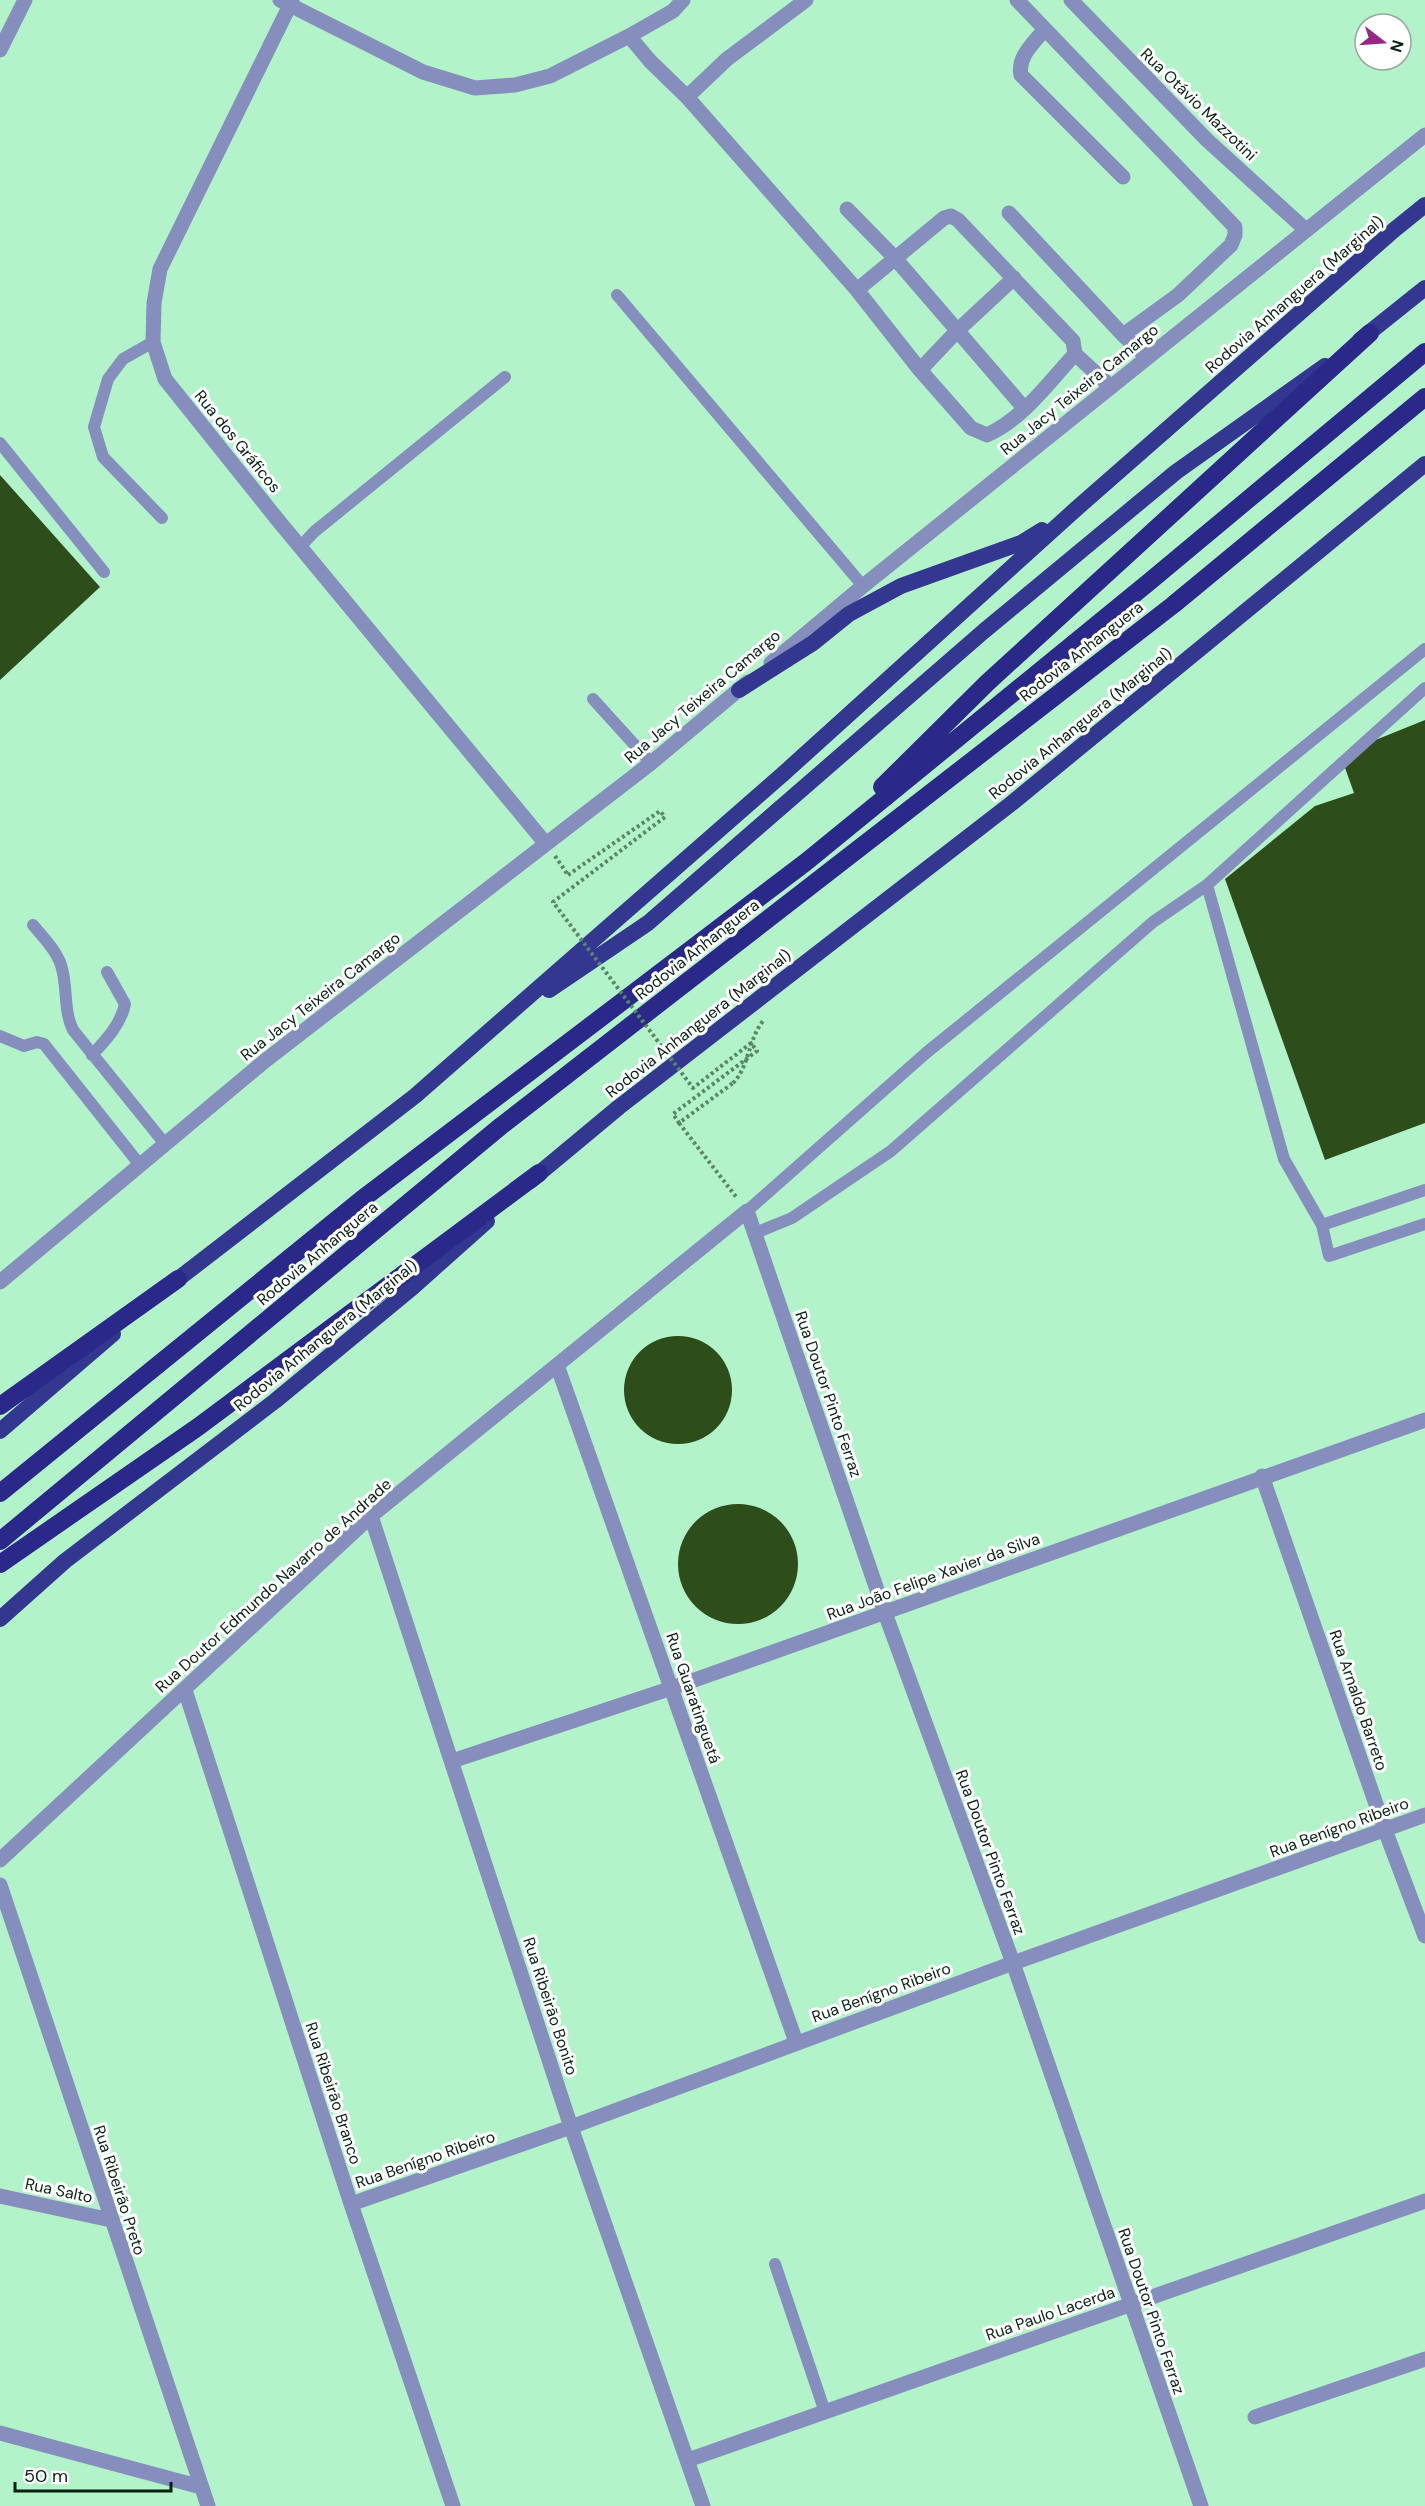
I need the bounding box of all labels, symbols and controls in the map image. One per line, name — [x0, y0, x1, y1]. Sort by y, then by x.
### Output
north arrow — [1353, 12, 1413, 72]
text: N — [1385, 38, 1409, 55]
street label: Rua Otávio Mazzotini — [1136, 43, 1261, 165]
street label: Rodovia Anhanguera (Marginal) — [1201, 211, 1388, 378]
street label: Rua Jacy Teixeira Camargo — [996, 319, 1163, 460]
street label: Rua dos Gráficos — [190, 386, 285, 497]
street label: Rodovia Anhanguera — [1015, 596, 1147, 706]
street label: Rua Jacy Teixeira Camargo — [620, 625, 785, 768]
street label: Rodovia Anhanguera (Marginal) — [984, 643, 1176, 804]
street label: Rodovia Anhanguera — [631, 894, 763, 1004]
street label: Rua Jacy Teixeira Camargo — [236, 927, 405, 1065]
street label: Rodovia Anhanguera (Marginal) — [601, 944, 795, 1102]
street label: Rodovia Anhanguera — [253, 1197, 382, 1310]
street label: Rodovia Anhanguera (Marginal) — [229, 1255, 421, 1416]
street label: Rua Doutor Pinto Ferraz — [790, 1308, 867, 1480]
street label: Rua Doutor Edmundo Navarro de Andrade — [151, 1474, 396, 1697]
street label: Rua João Felipe Xavier da Silva — [824, 1528, 1043, 1625]
street label: Rua Arnaldo Barreto — [1325, 1627, 1392, 1773]
street label: Rua Guaratinguetá — [661, 1630, 726, 1766]
street label: Rua Doutor Pinto Ferraz — [951, 1767, 1030, 1938]
street label: Rua Benígno Ribeiro — [1267, 1793, 1412, 1862]
street label: Rua Ribeirão Bonito — [518, 1934, 583, 2078]
street label: Rua Benígno Ribeiro — [809, 1958, 954, 2027]
street label: Rua Ribeirão Branco — [301, 2019, 366, 2167]
street label: Rua Ribeirão Preto — [89, 2122, 150, 2258]
street label: Rua Benígno Ribeiro — [353, 2126, 498, 2193]
street label: Rua Salto — [23, 2173, 95, 2208]
street label: Rua Doutor Pinto Ferraz — [1113, 2225, 1190, 2397]
street label: Rua Paulo Lacerda — [983, 2281, 1118, 2345]
scale bar — [15, 2455, 171, 2493]
text: 50 m — [24, 2464, 68, 2488]

